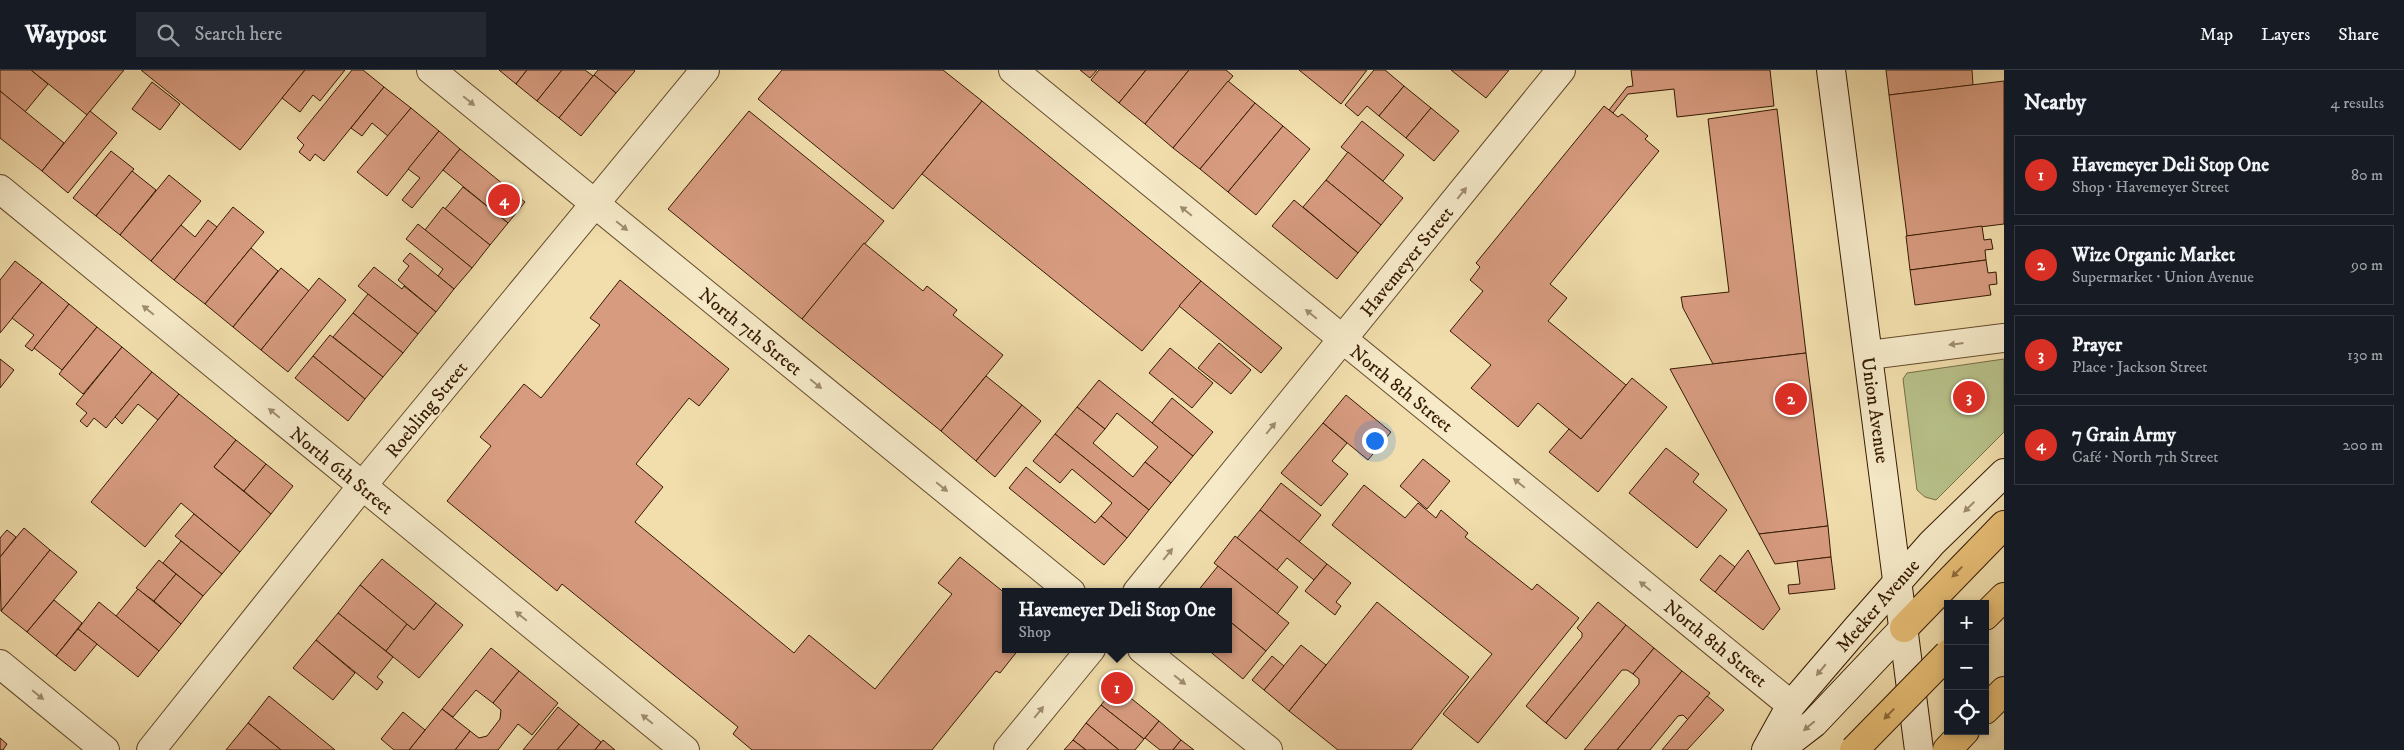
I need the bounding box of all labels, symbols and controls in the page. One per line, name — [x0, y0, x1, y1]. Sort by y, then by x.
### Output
search box — [136, 12, 486, 57]
text: Waypost — [25, 20, 106, 50]
icon: search — [154, 21, 182, 49]
text: Search here — [194, 23, 282, 46]
text: Map — [2200, 24, 2233, 46]
text: Layers — [2261, 24, 2310, 46]
text: Share — [2338, 24, 2379, 46]
text: Nearby — [2024, 90, 2086, 116]
text: 4 results — [2331, 93, 2384, 113]
one-way arrow — [462, 95, 475, 106]
text: Havemeyer Deli Stop One — [2072, 154, 2269, 177]
text: 1 — [2038, 165, 2044, 185]
text: 80 m — [2351, 165, 2383, 185]
text: Shop · Havemeyer Street — [2072, 177, 2229, 197]
pin: 4 — [488, 181, 520, 219]
one-way arrow — [1456, 187, 1467, 200]
street label: Havemeyer Street — [1356, 202, 1459, 322]
one-way arrow — [1179, 206, 1192, 217]
one-way arrow — [615, 220, 628, 231]
text: Wize Organic Market — [2072, 244, 2235, 267]
text: 2 — [2037, 255, 2045, 275]
text: 90 m — [2351, 255, 2383, 275]
text: Supermarket · Union Avenue — [2072, 267, 2254, 287]
street label: North 7th Street — [694, 283, 807, 381]
one-way arrow — [142, 305, 155, 316]
one-way arrow — [1306, 308, 1318, 320]
text: Prayer — [2072, 334, 2122, 357]
one-way arrow — [1947, 340, 1963, 348]
street label: North 8th Street — [1345, 341, 1457, 438]
text: 3 — [2038, 345, 2044, 365]
text: 130 m — [2347, 345, 2383, 365]
street label: Union Avenue — [1856, 356, 1893, 465]
street label: Roebling Street — [381, 357, 473, 463]
text: Place · Jackson Street — [2072, 357, 2207, 377]
one-way arrow — [809, 378, 822, 389]
pin: 3 — [1953, 378, 1985, 416]
pin: 2 — [1775, 380, 1807, 418]
one-way arrow — [267, 408, 280, 419]
street label: North 6th Street — [285, 422, 397, 520]
one-way arrow — [1266, 422, 1277, 435]
text: 7 Grain Army — [2072, 424, 2176, 447]
your location — [1362, 428, 1388, 454]
text: 4 — [2036, 435, 2046, 455]
text: 200 m — [2342, 435, 2383, 455]
text: Café · North 7th Street — [2072, 447, 2218, 467]
one-way arrow — [1513, 477, 1526, 488]
one-way arrow — [935, 481, 948, 492]
one-way arrow — [1963, 500, 1975, 512]
one-way arrow — [1163, 548, 1174, 561]
street label: Meeker Avenue — [1831, 555, 1925, 657]
one-way arrow — [1952, 566, 1964, 578]
one-way arrow — [1639, 580, 1652, 591]
popup — [1002, 588, 1232, 653]
street label: North 8th Street — [1659, 596, 1771, 693]
text: Havemeyer Deli Stop One — [1018, 599, 1216, 622]
map controls — [1944, 600, 1989, 735]
button: + — [1944, 600, 1989, 645]
one-way arrow — [515, 611, 528, 622]
text: Shop — [1018, 622, 1051, 642]
button: − — [1944, 645, 1989, 690]
one-way arrow — [1815, 663, 1826, 676]
pin: 1 — [1101, 669, 1133, 707]
one-way arrow — [1173, 674, 1186, 685]
one-way arrow — [31, 690, 44, 701]
button: locate — [1944, 690, 1989, 735]
one-way arrow — [1034, 706, 1045, 719]
one-way arrow — [1883, 708, 1895, 720]
one-way arrow — [641, 714, 654, 725]
one-way arrow — [1803, 720, 1816, 731]

